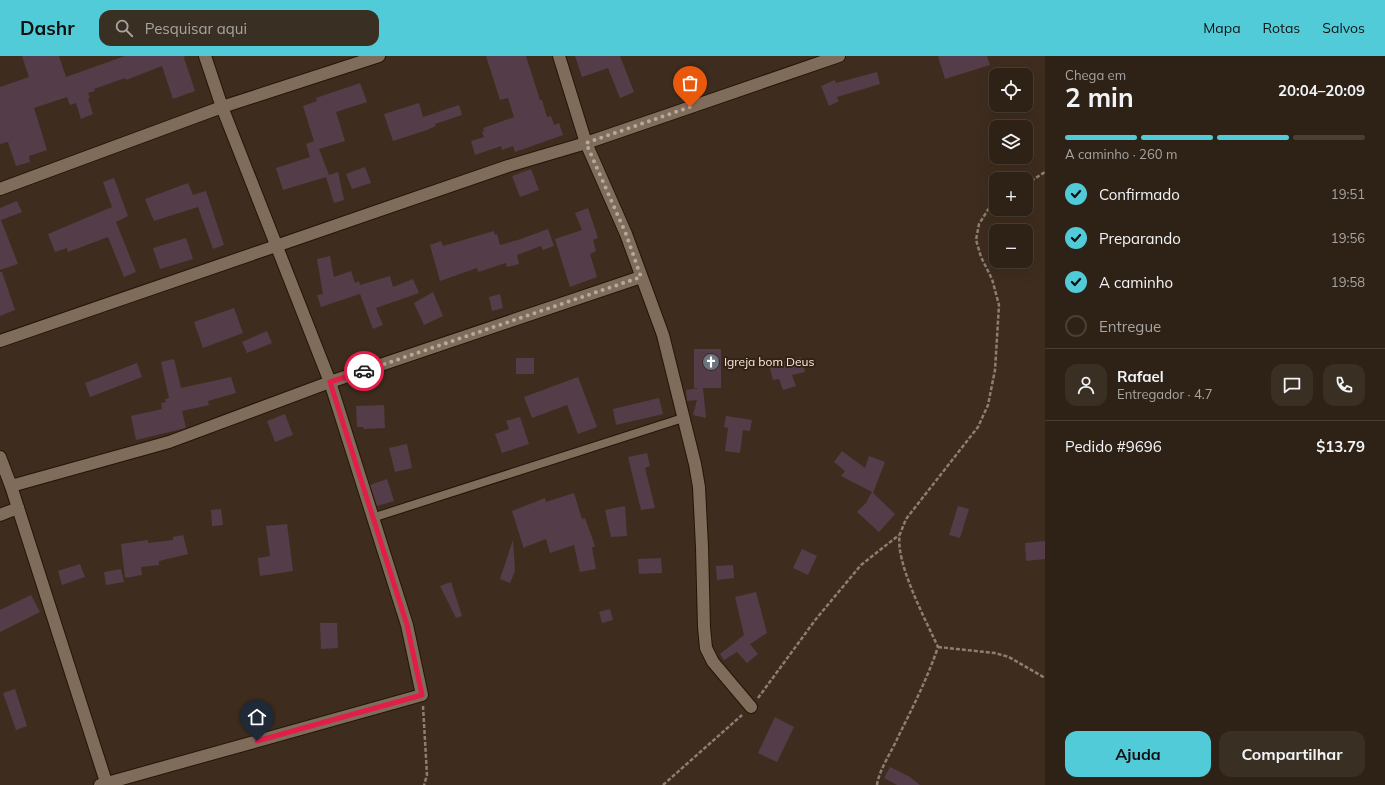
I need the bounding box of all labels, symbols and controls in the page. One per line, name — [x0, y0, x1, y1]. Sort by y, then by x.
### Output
search box — [99, 10, 379, 46]
text: Dashr — [20, 16, 75, 40]
icon: search — [113, 17, 135, 39]
text: Pesquisar aqui — [145, 19, 247, 38]
text: Mapa — [1203, 19, 1241, 37]
text: Rotas — [1263, 19, 1300, 37]
text: Salvos — [1322, 19, 1365, 37]
pin — [673, 66, 707, 107]
text: Chega em — [1065, 67, 1126, 83]
map controls — [989, 68, 1033, 268]
button: locate — [989, 68, 1033, 112]
icon: bag — [679, 72, 701, 94]
text: 2 min — [1065, 81, 1134, 114]
text: 20:04–20:09 — [1278, 81, 1365, 100]
button: layers — [989, 120, 1033, 164]
text: A caminho · 260 m — [1065, 146, 1177, 162]
button: + — [989, 172, 1033, 216]
icon: check — [1065, 183, 1087, 205]
text: Confirmado — [1099, 185, 1180, 204]
text: 19:51 — [1331, 186, 1365, 202]
button: − — [989, 224, 1033, 268]
icon: check — [1065, 227, 1087, 249]
text: Preparando — [1099, 229, 1181, 248]
text: 19:56 — [1331, 230, 1365, 246]
icon: check — [1065, 271, 1087, 293]
text: A caminho — [1099, 273, 1173, 292]
text: 19:58 — [1331, 274, 1365, 290]
text: Entregue — [1099, 317, 1161, 336]
courier — [344, 351, 384, 391]
church icon: Igreja bom Deus — [701, 352, 721, 372]
place label: Igreja bom Deus — [724, 354, 814, 369]
icon: car — [353, 360, 375, 382]
button: person — [1065, 364, 1107, 406]
button: chat — [1271, 364, 1313, 406]
button: phone — [1323, 364, 1365, 406]
text: Rafael — [1117, 367, 1164, 386]
text: Entregador · 4.7 — [1117, 386, 1212, 402]
text: Pedido #9696 — [1065, 437, 1162, 456]
text: $13.79 — [1316, 437, 1365, 456]
pin — [240, 700, 274, 741]
icon: home — [246, 706, 268, 728]
button: Ajuda — [1065, 731, 1211, 777]
button: Compartilhar — [1219, 731, 1365, 777]

